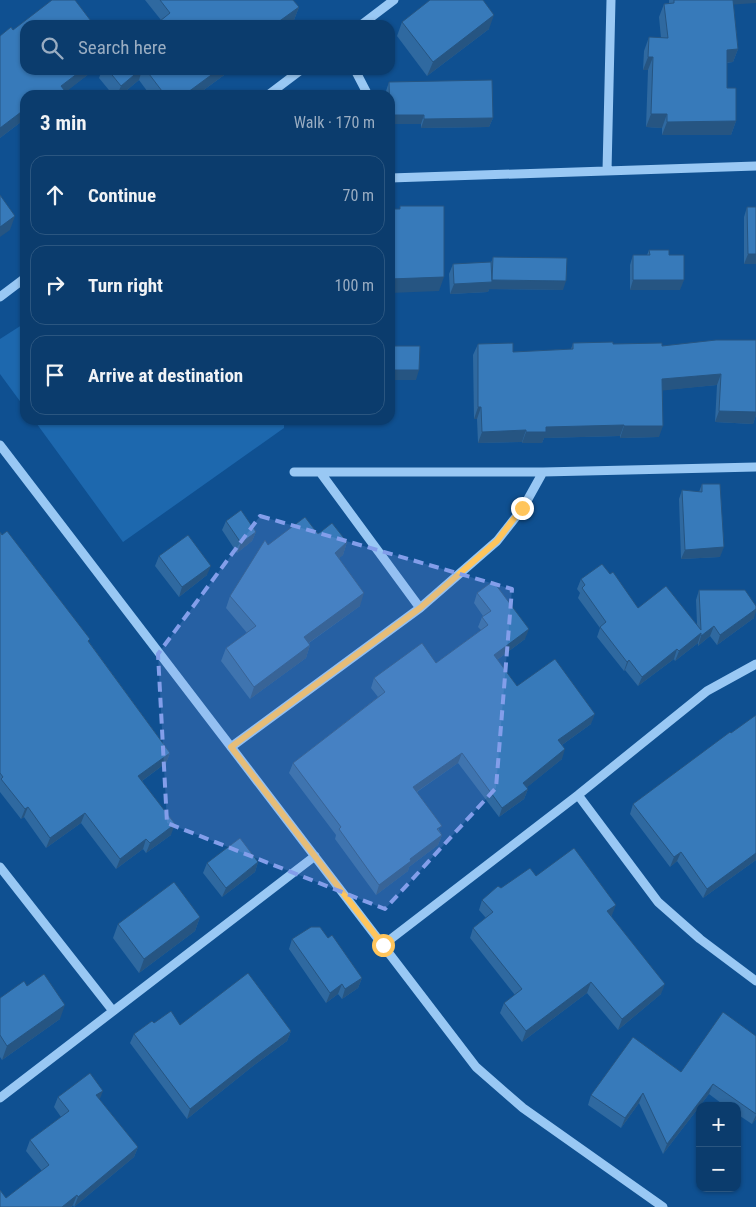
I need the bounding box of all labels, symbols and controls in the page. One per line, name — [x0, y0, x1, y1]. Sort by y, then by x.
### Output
search box — [20, 20, 395, 75]
icon: search — [38, 34, 66, 62]
text: Search here — [78, 36, 166, 59]
text: 3 min — [40, 111, 87, 135]
text: Walk · 170 m — [294, 113, 375, 132]
icon: ahead — [41, 181, 69, 209]
text: Continue — [88, 184, 156, 207]
text: 70 m — [342, 186, 374, 205]
icon: right — [41, 271, 69, 299]
text: Turn right — [88, 274, 163, 297]
text: 100 m — [335, 276, 374, 295]
icon: arrive — [41, 361, 69, 389]
text: Arrive at destination — [88, 364, 243, 387]
route end — [511, 497, 534, 520]
route start — [372, 934, 395, 957]
map controls — [696, 1102, 741, 1192]
button: + — [696, 1102, 741, 1147]
button: − — [696, 1147, 741, 1192]

